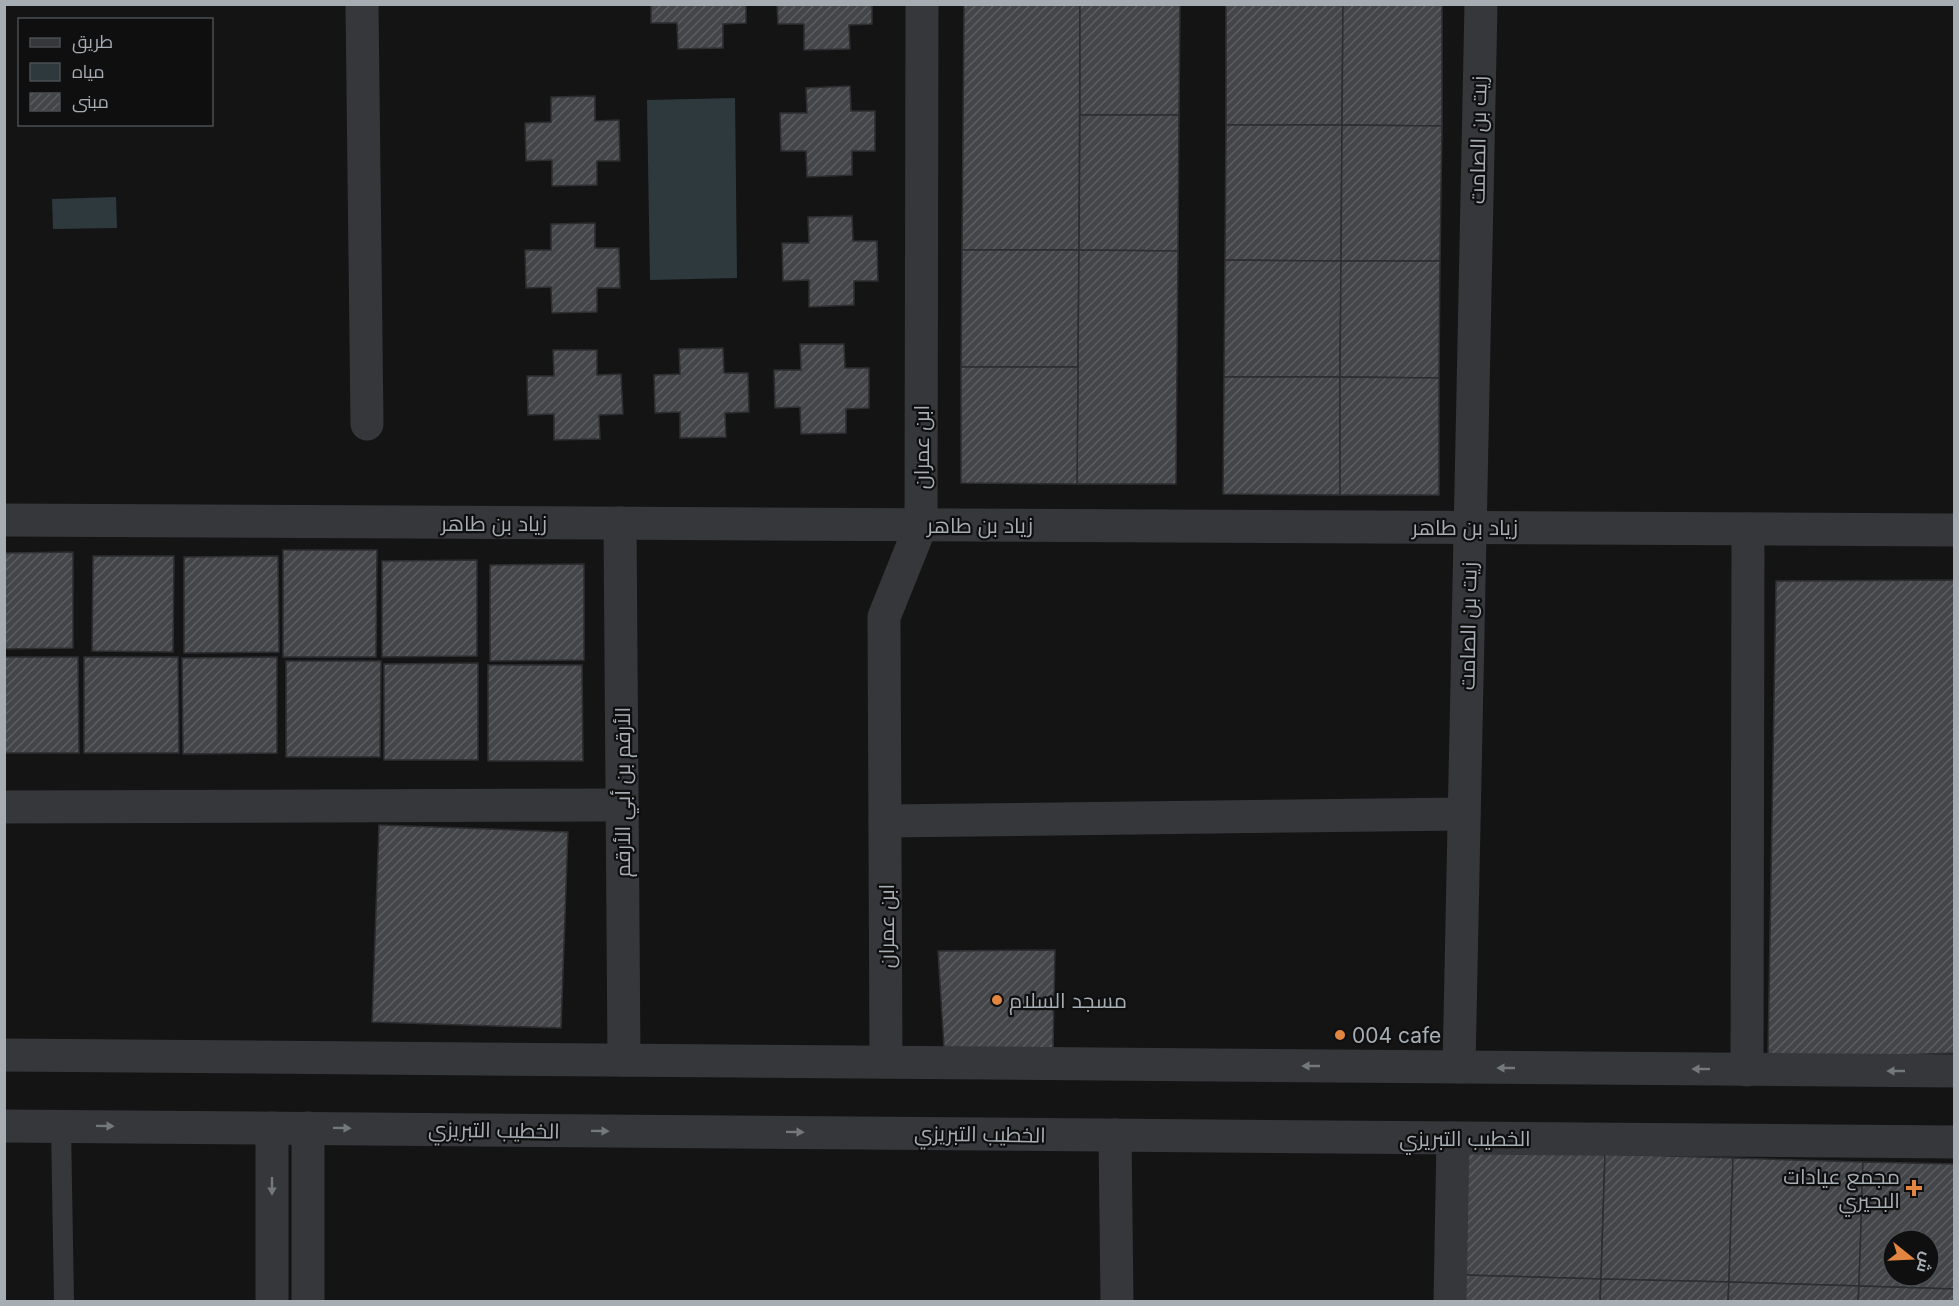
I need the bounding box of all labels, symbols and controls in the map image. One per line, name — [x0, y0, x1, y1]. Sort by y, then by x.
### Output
legend — [18, 18, 213, 126]
text: طريق — [72, 31, 113, 54]
text: مياه — [72, 61, 105, 82]
street label: زيت بن الصامت — [1464, 76, 1493, 204]
text: مبنى — [72, 91, 109, 113]
street label: ابن عمران — [909, 405, 935, 489]
street label: زياد بن طاهر — [440, 511, 547, 537]
street label: زياد بن طاهر — [926, 513, 1033, 539]
street label: زياد بن طاهر — [1411, 515, 1518, 541]
street label: زيت بن الصامت — [1454, 562, 1483, 690]
street label: الأرقم بن أبي الأرقم — [610, 707, 639, 877]
street label: ابن عمران — [874, 884, 900, 968]
place label: مسجد السلام — [1009, 988, 1127, 1015]
marker: مسجد السلام — [990, 993, 1004, 1007]
place label: 004 cafe — [1352, 1023, 1441, 1048]
marker: 004 cafe — [1333, 1028, 1347, 1042]
one-way arrow — [1302, 1061, 1321, 1071]
one-way arrow — [1497, 1063, 1516, 1072]
one-way arrow — [1692, 1064, 1711, 1074]
one-way arrow — [1887, 1066, 1906, 1076]
street label: الخطيب التبريزي — [428, 1116, 560, 1148]
street label: الخطيب التبريزي — [914, 1120, 1046, 1152]
one-way arrow — [95, 1122, 114, 1131]
one-way arrow — [332, 1123, 351, 1133]
one-way arrow — [590, 1126, 609, 1135]
street label: الخطيب التبريزي — [1399, 1126, 1531, 1155]
one-way arrow — [785, 1127, 804, 1137]
place label: مجمع عيادات البحيري — [1783, 1164, 1900, 1217]
one-way arrow — [267, 1177, 277, 1196]
marker: مجمع عيادات البحيري — [1905, 1179, 1923, 1197]
north arrow — [1881, 1228, 1941, 1288]
text: ش — [1913, 1250, 1938, 1275]

